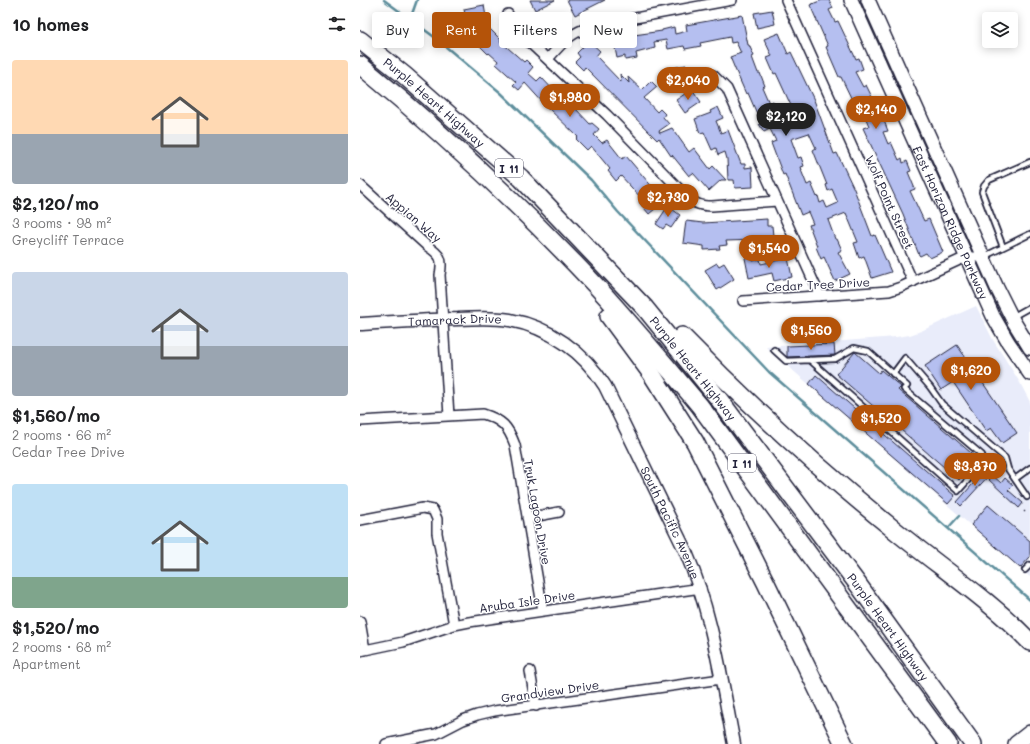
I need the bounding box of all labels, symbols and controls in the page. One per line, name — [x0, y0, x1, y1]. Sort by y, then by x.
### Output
chip: Buy — [372, 12, 424, 48]
chip: Rent — [432, 12, 491, 48]
chip: Filters — [499, 12, 572, 48]
chip: New — [580, 12, 637, 48]
map controls — [982, 12, 1018, 48]
button: layers — [982, 12, 1018, 48]
text: 10 homes — [12, 13, 89, 35]
icon: filters — [326, 13, 348, 35]
street label: Purple Heart Highway — [380, 54, 488, 151]
pin: $2,040 — [655, 67, 721, 101]
text: $2,040 — [666, 71, 710, 88]
pin: $1,980 — [537, 84, 603, 118]
icon: home — [144, 86, 216, 158]
text: $1,980 — [549, 88, 591, 105]
pin: $2,140 — [843, 96, 909, 130]
text: $2,140 — [855, 100, 897, 117]
pin: $2,120 — [753, 103, 819, 137]
text: $2,120 — [766, 107, 806, 124]
street label: East Horizon Ridge Parkway — [910, 143, 992, 302]
street label: Wolf Point Street — [862, 152, 918, 252]
road number: I 11 — [495, 159, 523, 177]
pin: $2,730 — [635, 184, 701, 218]
street label: Appian Way — [383, 188, 445, 246]
text: $2,730 — [647, 188, 689, 205]
text: $2,120/mo — [12, 192, 99, 214]
text: 3 rooms · 98 m² — [12, 214, 111, 231]
text: Greycliff Terrace — [12, 231, 124, 248]
pin: $1,540 — [736, 235, 802, 269]
text: $1,540 — [748, 239, 790, 256]
street label: Cedar Tree Drive — [766, 273, 870, 295]
icon: home — [144, 298, 216, 370]
street label: Tamarack Drive — [408, 310, 502, 329]
street label: Purple Heart Highway — [647, 313, 740, 424]
pin: $1,560 — [778, 317, 844, 351]
text: $1,560 — [790, 321, 832, 338]
pin: $1,620 — [938, 357, 1004, 391]
text: $1,620 — [950, 361, 992, 378]
text: $1,560/mo — [12, 404, 100, 426]
pin: $1,520 — [848, 405, 914, 439]
text: $1,520 — [860, 409, 902, 426]
text: 2 rooms · 66 m² — [12, 426, 111, 443]
text: Cedar Tree Drive — [12, 443, 125, 460]
pin: $3,870 — [942, 453, 1008, 487]
road number: I 11 — [728, 454, 756, 472]
text: $3,870 — [953, 457, 997, 474]
street label: Truk Lagoon Drive — [521, 458, 555, 566]
street label: South Pacific Avenue — [637, 464, 704, 581]
icon: home — [144, 510, 216, 582]
street label: Purple Heart Highway — [844, 570, 933, 684]
street label: Aruba Isle Drive — [478, 586, 576, 616]
text: $1,520/mo — [12, 616, 99, 638]
text: 2 rooms · 68 m² — [12, 638, 111, 655]
text: Apartment — [12, 655, 81, 672]
street label: Grandview Drive — [500, 676, 600, 706]

